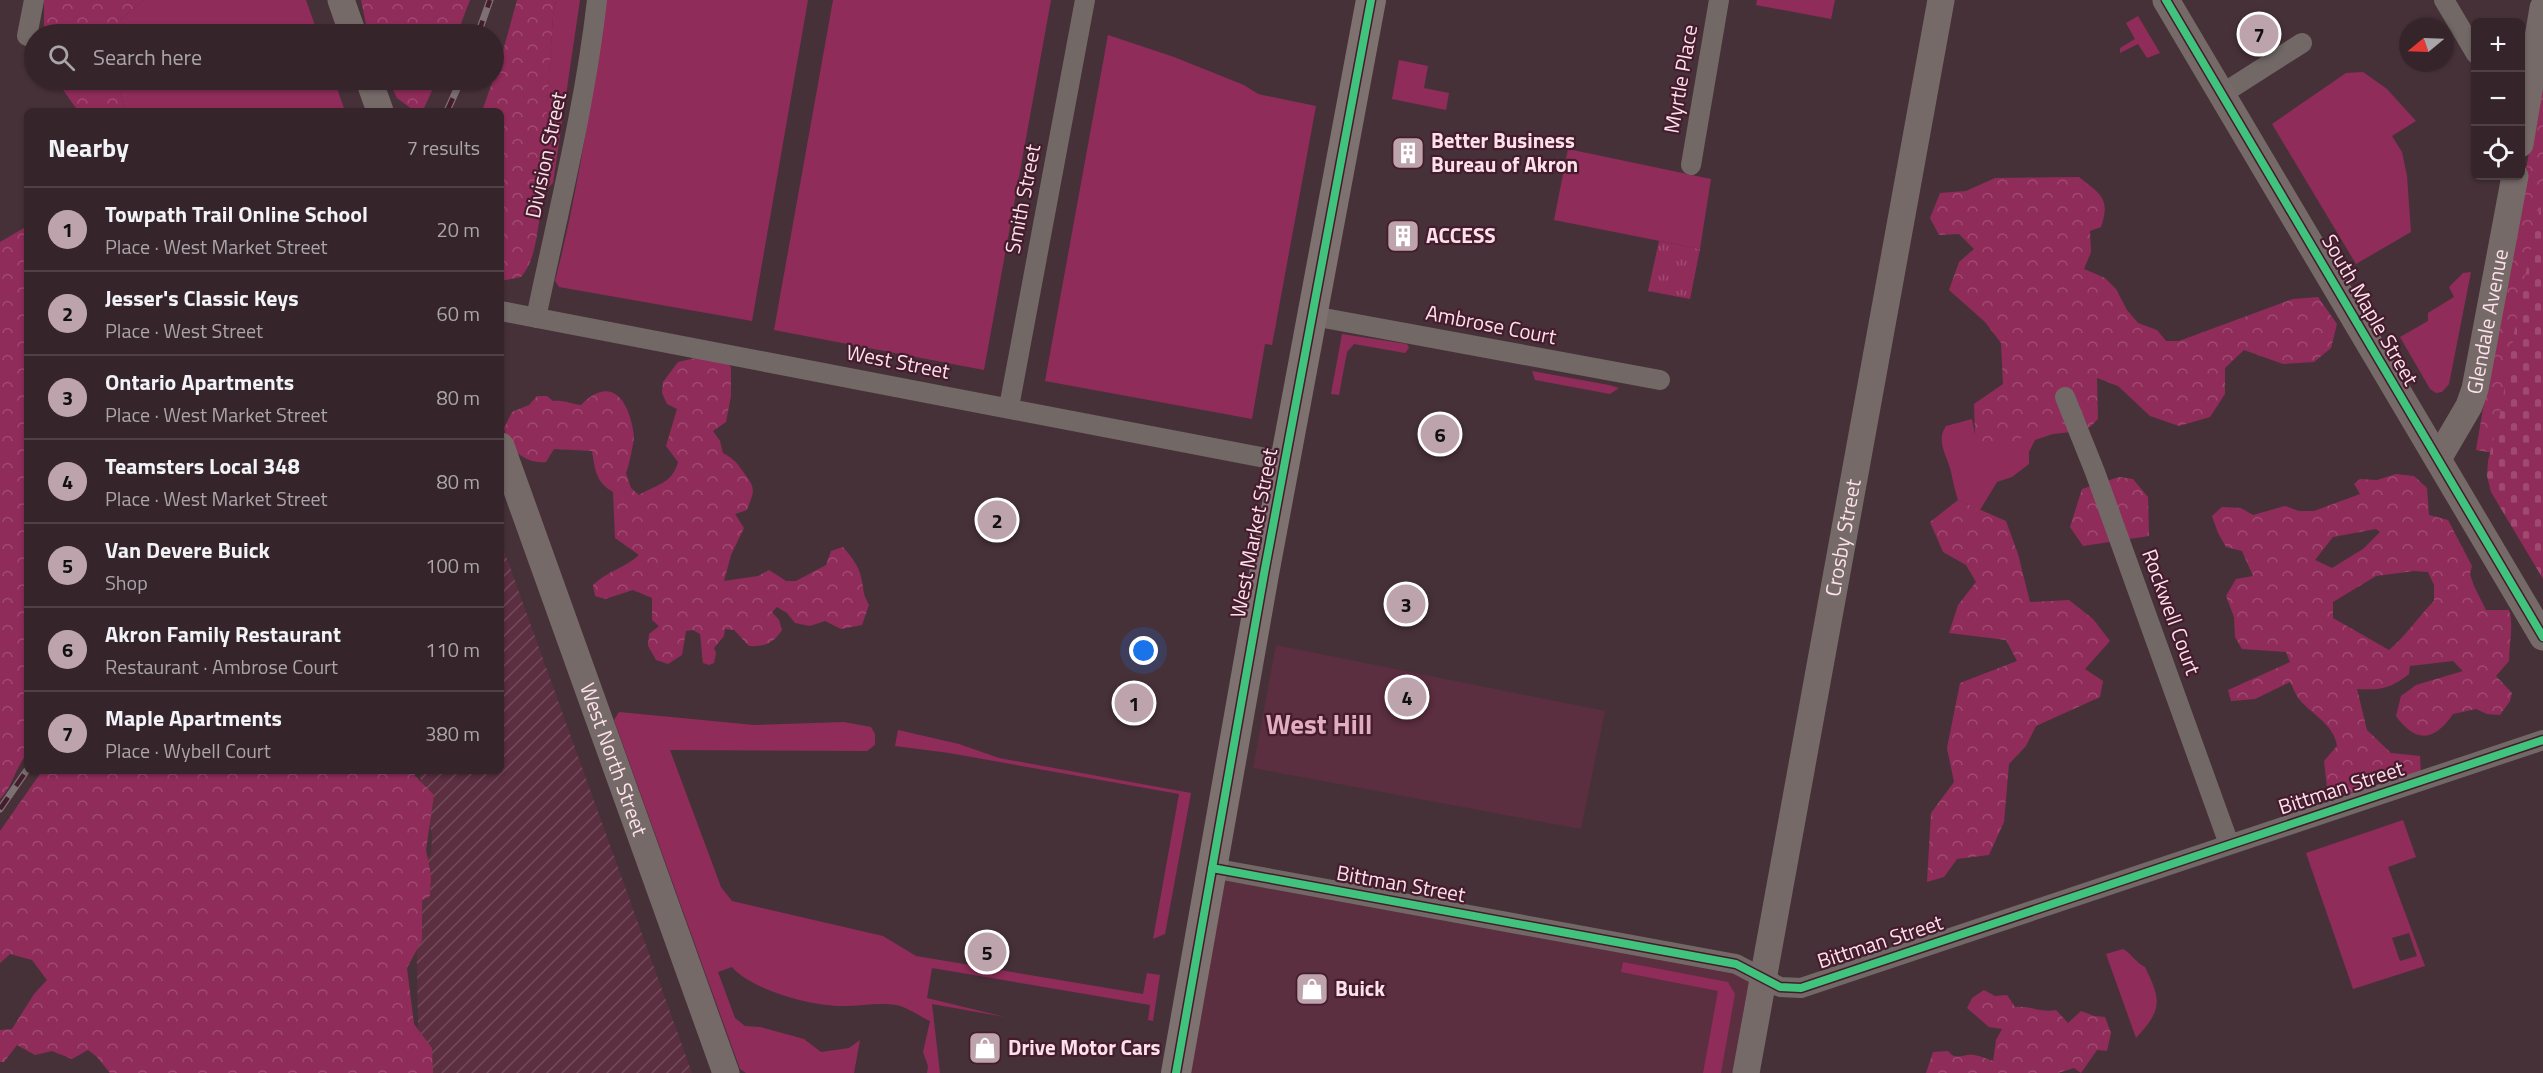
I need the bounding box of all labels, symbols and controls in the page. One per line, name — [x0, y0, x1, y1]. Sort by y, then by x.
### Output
pin: 7 — [2240, 12, 2278, 57]
north arrow — [2399, 18, 2453, 72]
map controls — [2471, 18, 2525, 180]
button: + — [2471, 18, 2525, 72]
street label: Myrtle Place — [1655, 22, 1705, 136]
search box — [24, 24, 504, 90]
text: Search here — [93, 40, 202, 74]
icon: search — [45, 41, 78, 74]
button: − — [2471, 72, 2525, 126]
street label: Division Street — [516, 88, 574, 221]
place label: Better Business Bureau of Akron — [1431, 124, 1578, 180]
button: locate — [2471, 126, 2525, 180]
text: Nearby — [48, 128, 129, 167]
text: 7 results — [407, 132, 480, 163]
building icon: Better Business Bureau of Akron — [1390, 135, 1426, 171]
street label: Smith Street — [996, 141, 1048, 256]
text: Towpath Trail Online School — [105, 197, 368, 231]
text: 1 — [62, 214, 73, 245]
text: 20 m — [436, 214, 480, 245]
building icon: ACCESS — [1385, 218, 1421, 254]
place label: ACCESS — [1426, 219, 1496, 251]
street label: South Maple Street — [2314, 228, 2428, 392]
text: Place · West Market Street — [105, 231, 328, 262]
street label: Glendale Avenue — [2457, 246, 2516, 397]
text: Jesser's Classic Keys — [105, 281, 299, 315]
street label: Ambrose Court — [1423, 296, 1560, 352]
text: 2 — [62, 298, 73, 329]
text: 60 m — [436, 298, 480, 329]
text: Place · West Street — [105, 315, 263, 346]
street label: West Street — [844, 335, 953, 387]
text: Ontario Apartments — [105, 365, 294, 399]
text: 3 — [62, 382, 73, 413]
text: 80 m — [436, 382, 480, 413]
text: Place · West Market Street — [105, 399, 328, 430]
pin: 6 — [1420, 412, 1460, 456]
street label: West Market Street — [1221, 445, 1285, 620]
text: Teamsters Local 348 — [105, 449, 300, 483]
text: 4 — [62, 466, 73, 497]
text: 80 m — [436, 466, 480, 497]
street label: Crosby Street — [1816, 476, 1869, 599]
text: Place · West Market Street — [105, 483, 328, 514]
pin: 2 — [978, 498, 1016, 542]
text: Van Devere Buick — [105, 533, 270, 567]
street label: Rockwell Court — [2134, 544, 2210, 680]
text: 5 — [62, 550, 73, 581]
text: 100 m — [425, 550, 480, 581]
text: Shop — [105, 567, 148, 598]
pin: 3 — [1386, 582, 1426, 626]
text: Akron Family Restaurant — [105, 617, 341, 651]
text: 6 — [62, 634, 73, 665]
text: 110 m — [425, 634, 480, 665]
your location — [1129, 636, 1158, 665]
text: Restaurant · Ambrose Court — [105, 651, 338, 682]
pin: 4 — [1388, 674, 1426, 720]
street label: West North Street — [572, 678, 657, 841]
pin: 1 — [1114, 680, 1154, 726]
text: Maple Apartments — [105, 701, 282, 735]
district label: West Hill — [1266, 703, 1372, 744]
text: 7 — [62, 718, 73, 749]
text: 380 m — [425, 718, 480, 749]
text: Place · Wybell Court — [105, 735, 271, 766]
street label: Bittman Street — [2274, 751, 2408, 822]
street label: Bittman Street — [1334, 856, 1469, 910]
street label: Bittman Street — [1813, 905, 1947, 976]
pin: 5 — [968, 930, 1006, 974]
shop icon: Buick — [1294, 971, 1330, 1007]
place label: Buick — [1335, 972, 1385, 1004]
shop icon: Drive Motor Cars — [967, 1030, 1003, 1066]
place label: Drive Motor Cars — [1008, 1031, 1161, 1063]

